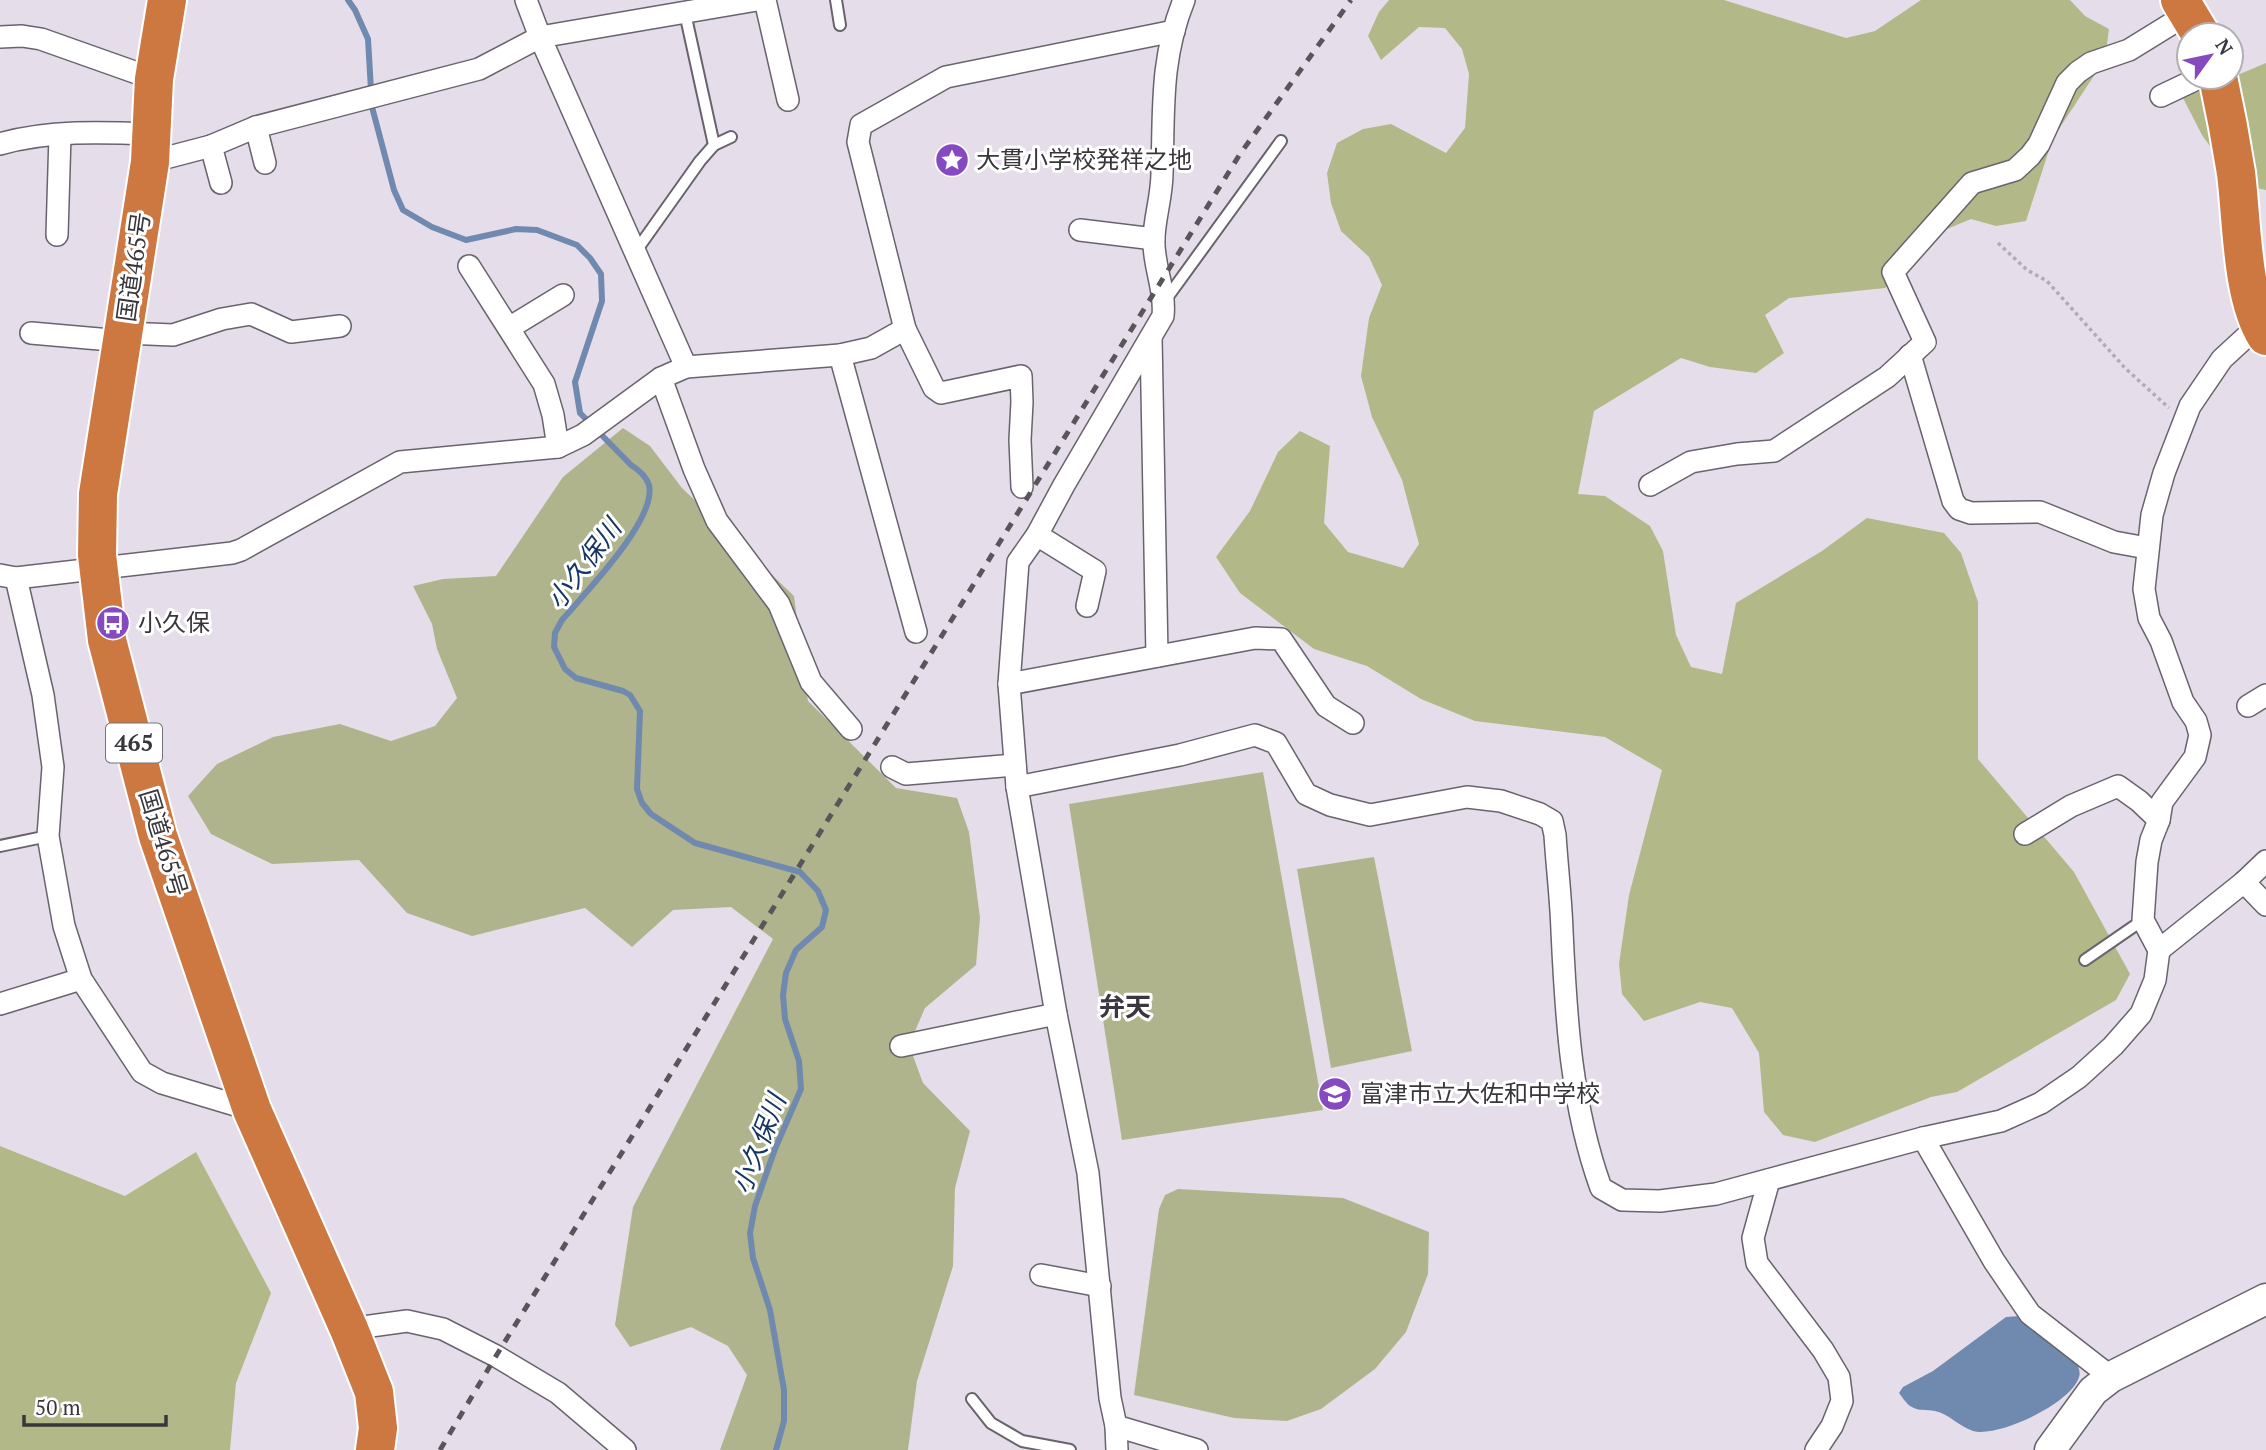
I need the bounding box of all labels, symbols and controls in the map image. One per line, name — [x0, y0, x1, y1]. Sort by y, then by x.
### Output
north arrow — [2175, 21, 2245, 91]
text: N — [2210, 34, 2239, 60]
place icon: 大貫小学校発祥之地 — [933, 141, 971, 179]
place label: 大貫小学校発祥之地 — [976, 143, 1192, 175]
street label: 国道465号 — [109, 210, 157, 324]
water label: 小久保川 — [538, 509, 630, 615]
bus stop icon: 小久保 — [94, 604, 132, 642]
place label: 小久保 — [138, 606, 210, 638]
road number: 465 — [106, 723, 162, 762]
street label: 国道465号 — [133, 785, 195, 900]
district label: 弁天 — [1099, 989, 1151, 1023]
school or university icon: 富津市立大佐和中学校 — [1316, 1075, 1354, 1113]
place label: 富津市立大佐和中学校 — [1360, 1077, 1600, 1109]
water label: 小久保川 — [724, 1086, 794, 1198]
scale bar — [24, 1384, 166, 1428]
text: 50 m — [35, 1393, 81, 1421]

